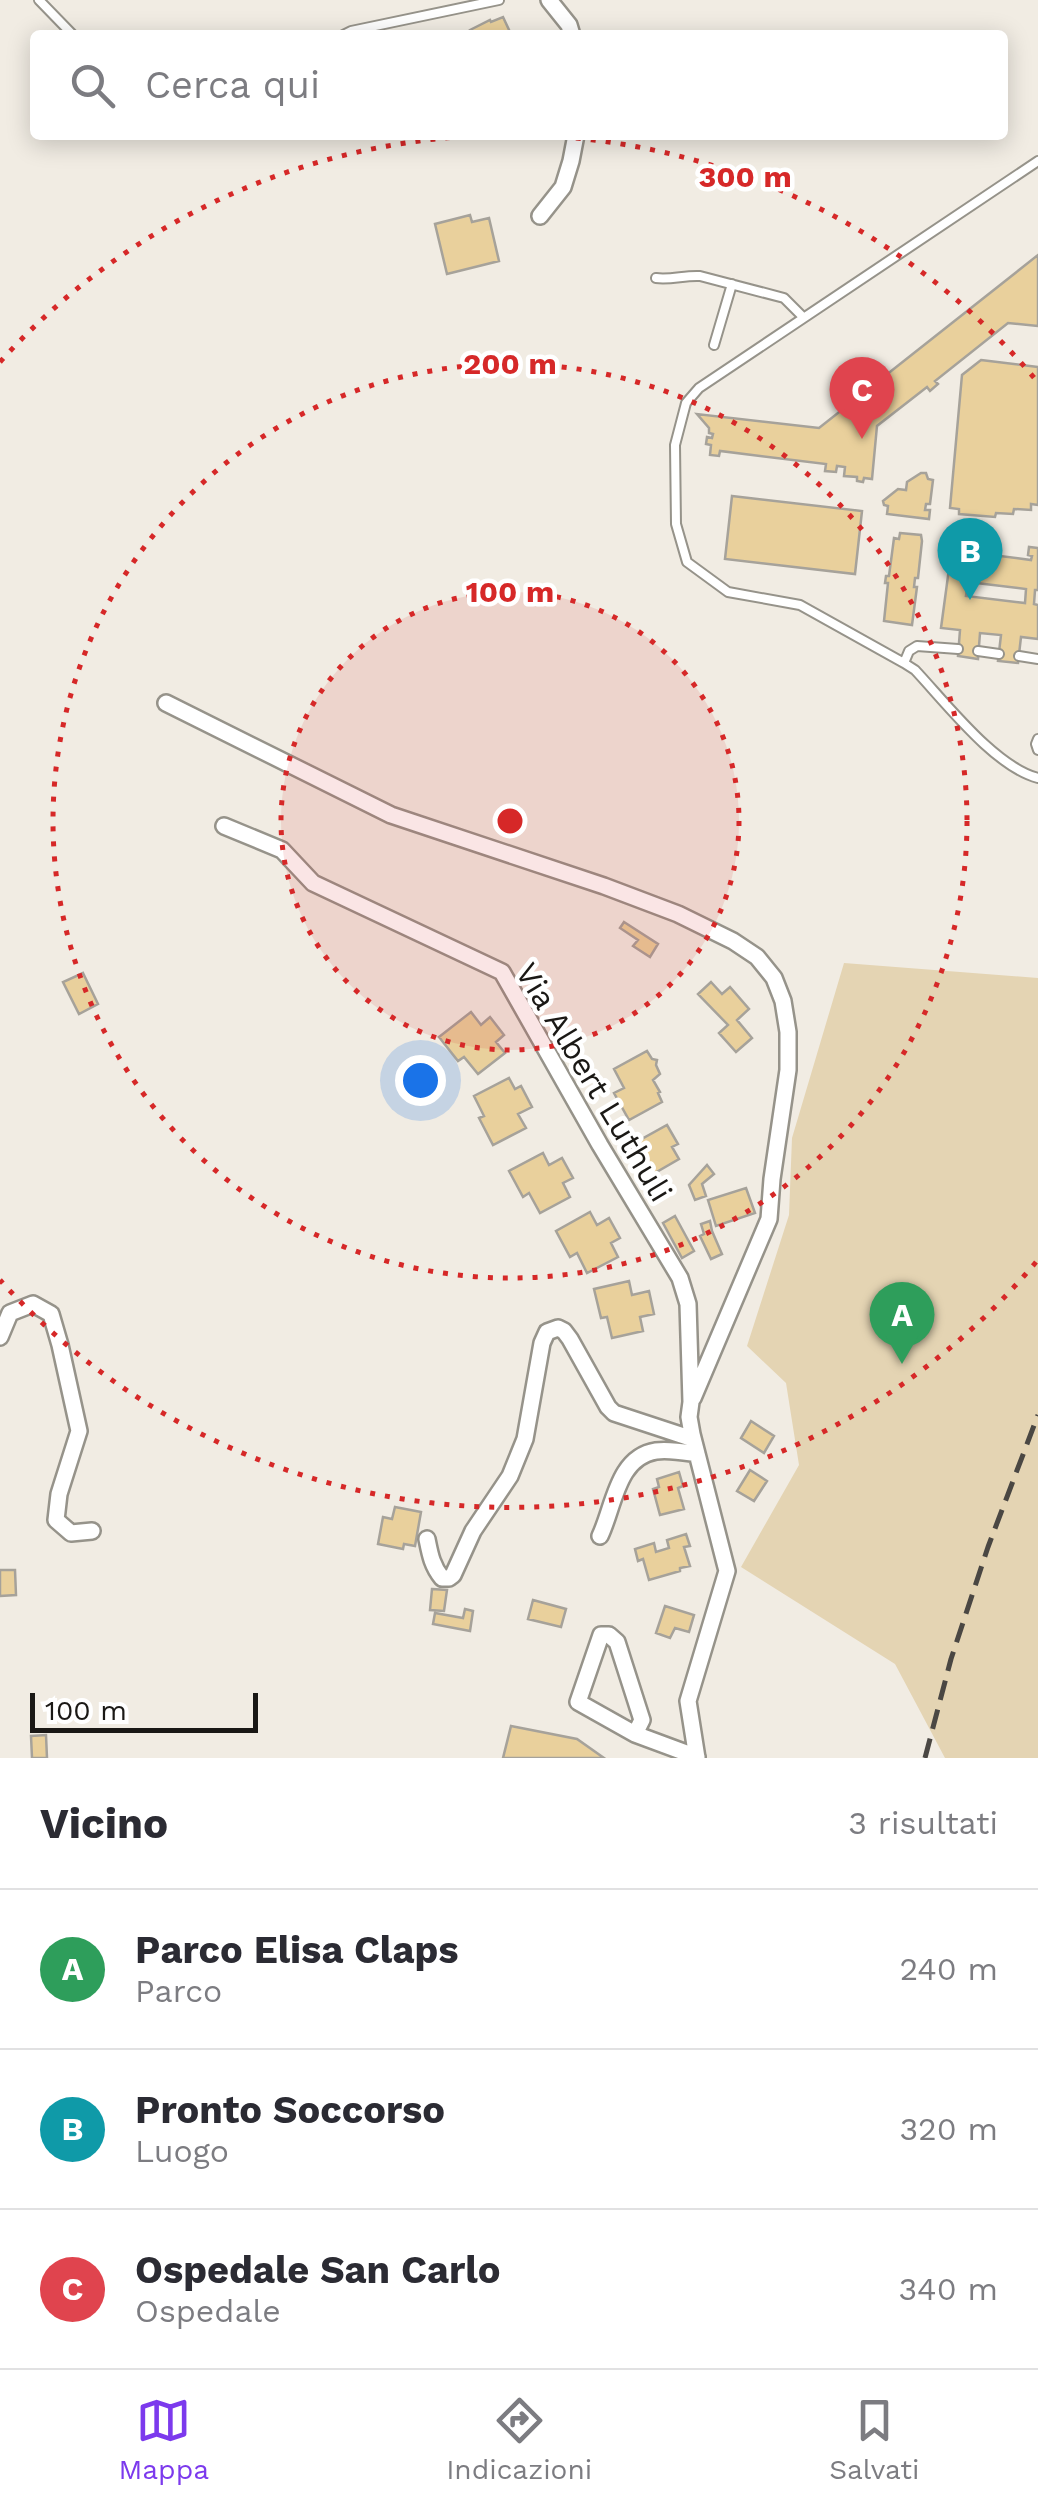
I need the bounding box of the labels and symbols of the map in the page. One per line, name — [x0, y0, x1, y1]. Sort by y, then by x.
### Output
text: 300 m — [698, 159, 792, 194]
text: 200 m — [463, 346, 557, 381]
pin: C — [830, 356, 894, 439]
pin: B — [938, 518, 1002, 600]
text: 100 m — [466, 574, 554, 609]
centre of rings — [492, 803, 528, 839]
street label: Via Albert Luthuli — [508, 956, 680, 1208]
your location — [395, 1055, 446, 1106]
pin: A — [870, 1282, 934, 1364]
scale bar — [30, 1688, 258, 1732]

